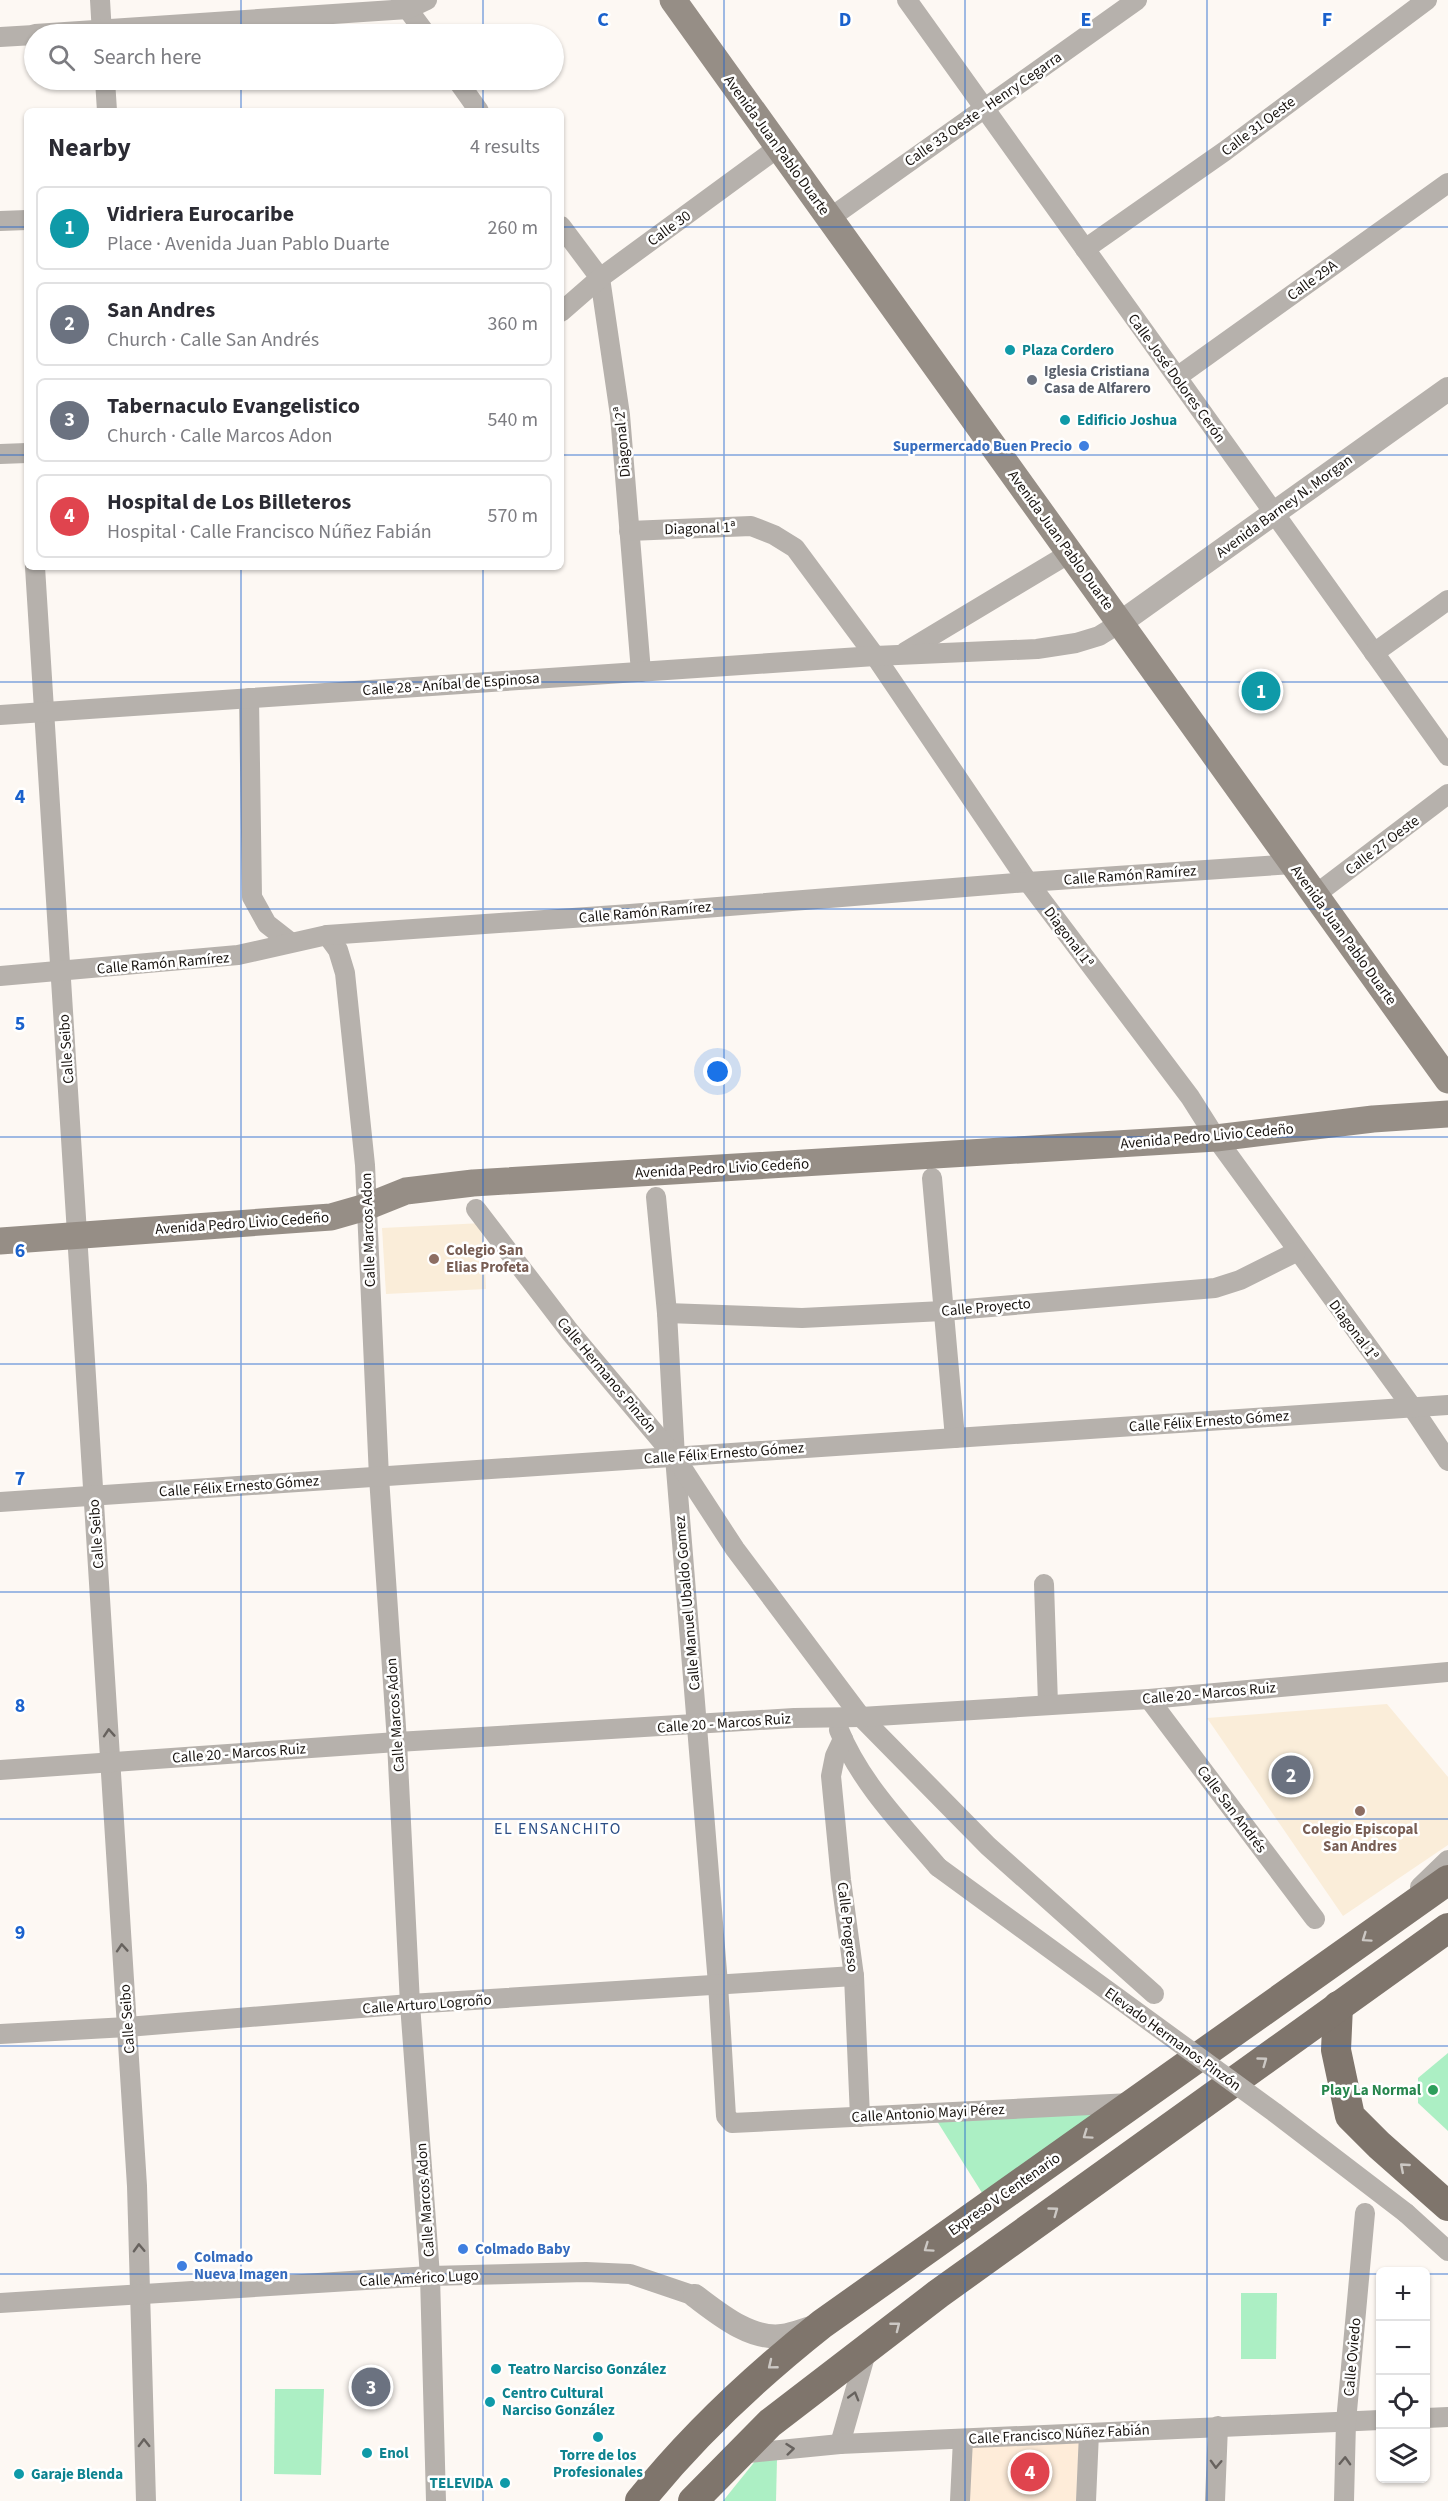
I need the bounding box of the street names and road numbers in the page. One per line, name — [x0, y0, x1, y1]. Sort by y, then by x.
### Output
street label: Calle 33 Oeste - Henry Cegarra — [900, 47, 1066, 172]
street label: Avenida Juan Pablo Duarte — [719, 71, 835, 220]
street label: Calle 31 Oeste — [1217, 92, 1300, 161]
street label: Calle 30 — [643, 205, 695, 251]
street label: Calle 29A — [1283, 255, 1342, 306]
street label: Calle José Dolores Cerón — [1123, 310, 1231, 447]
street label: Diagonal 2ª — [609, 406, 636, 478]
street label: Avenida Barney N. Morgan — [1212, 450, 1357, 563]
street label: Avenida Juan Pablo Duarte — [1003, 466, 1119, 615]
street label: Diagonal 1ª — [664, 517, 736, 540]
street label: Calle 28 - Aníbal de Espinosa — [362, 668, 540, 701]
street label: Calle 27 Oeste — [1341, 811, 1424, 880]
street label: Calle Ramón Ramírez — [1063, 860, 1197, 891]
street label: Avenida Juan Pablo Duarte — [1286, 861, 1402, 1010]
street label: Calle Ramón Ramírez — [578, 896, 712, 929]
street label: Diagonal 1ª — [1039, 903, 1098, 972]
street label: Calle Ramón Ramírez — [96, 947, 230, 980]
street label: Calle Seibo — [54, 1013, 79, 1085]
street label: Avenida Pedro Livio Cedeño — [1119, 1118, 1295, 1155]
street label: Avenida Pedro Livio Cedeño — [634, 1153, 810, 1184]
street label: Calle Marcos Adon — [356, 1172, 381, 1288]
street label: Avenida Pedro Livio Cedeño — [154, 1207, 330, 1240]
street label: Calle Proyecto — [940, 1293, 1032, 1322]
street label: Diagonal 1ª — [1324, 1296, 1383, 1365]
street label: Calle Hermanos Pinzón — [552, 1313, 661, 1438]
street label: Calle Félix Ernesto Gómez — [1128, 1405, 1290, 1438]
street label: Calle Félix Ernesto Gómez — [643, 1437, 805, 1470]
street label: Calle Félix Ernesto Gómez — [158, 1470, 320, 1503]
street label: Calle Seibo — [84, 1498, 109, 1570]
street label: Calle Manuel Ubaldo Gomez — [669, 1515, 706, 1691]
street label: Calle Marcos Adon — [381, 1657, 410, 1773]
street label: Calle 20 - Marcos Ruiz — [1141, 1677, 1277, 1710]
street label: Calle 20 - Marcos Ruiz — [656, 1708, 792, 1739]
street label: Calle 20 - Marcos Ruiz — [171, 1738, 307, 1769]
street label: Calle San Andrés — [1192, 1761, 1271, 1857]
street label: Calle Progreso — [832, 1881, 863, 1973]
street label: Calle Seibo — [115, 1983, 140, 2055]
street label: Elevado Hermanos Pinzón — [1100, 1983, 1245, 2096]
street label: Calle Arturo Logroño — [362, 1990, 492, 2019]
street label: Calle Antonio Mayi Pérez — [851, 2099, 1005, 2128]
street label: Calle Marcos Adon — [411, 2142, 440, 2258]
street label: Expreso V Centenario — [944, 2148, 1065, 2241]
street label: Calle Américo Lugo — [359, 2265, 479, 2292]
street label: Calle Oviedo — [1339, 2317, 1366, 2397]
street label: Calle Francisco Núñez Fabián — [968, 2419, 1150, 2450]

